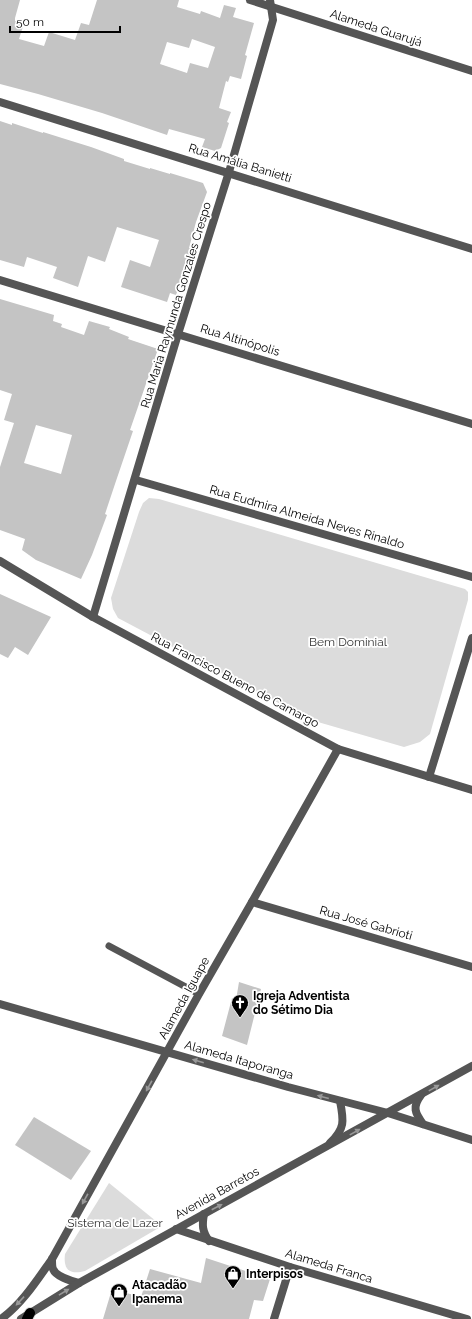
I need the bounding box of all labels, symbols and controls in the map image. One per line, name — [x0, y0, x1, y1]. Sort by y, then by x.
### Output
street label: Alameda Guarujá — [328, 7, 424, 49]
scale bar — [10, 8, 120, 34]
text: 50 m — [16, 15, 44, 29]
street label: Rua Amália Banietti — [187, 141, 293, 185]
street label: Rua Maria Raymunda Gonzales Crespo — [138, 200, 214, 410]
street label: Rua Altinópolis — [199, 321, 282, 359]
street label: Rua Eudmira Almeida Neves Rinaldo — [208, 482, 406, 552]
street label: Rua Francisco Bueno de Camargo — [149, 630, 321, 730]
park label: Bem Dominial — [309, 635, 388, 649]
street label: Rua José Gabrioti — [318, 903, 414, 943]
street label: Alameda Iguape — [156, 955, 212, 1041]
place label: Igreja Adventista do Sétimo Dia — [253, 989, 350, 1017]
church icon: Igreja Adventista do Sétimo Dia — [230, 993, 250, 1018]
street label: Alameda Itaporanga — [183, 1038, 295, 1082]
one-way arrow — [192, 1058, 204, 1064]
one-way arrow — [145, 1080, 152, 1092]
one-way arrow — [428, 1084, 440, 1091]
one-way arrow — [317, 1093, 329, 1099]
one-way arrow — [349, 1128, 361, 1135]
street label: Avenida Barretos — [172, 1164, 262, 1222]
one-way arrow — [82, 1193, 89, 1205]
one-way arrow — [212, 1203, 223, 1210]
park label: Sistema de Lazer — [67, 1216, 163, 1230]
street label: Alameda Franca — [284, 1246, 374, 1286]
shop icon: Interpisos — [223, 1264, 243, 1289]
place label: Interpisos — [246, 1267, 303, 1281]
place label: Atacadão Ipanema — [132, 1278, 187, 1306]
shop icon: Atacadão Ipanema — [109, 1282, 129, 1307]
one-way arrow — [58, 1289, 70, 1296]
one-way arrow — [15, 1296, 24, 1306]

